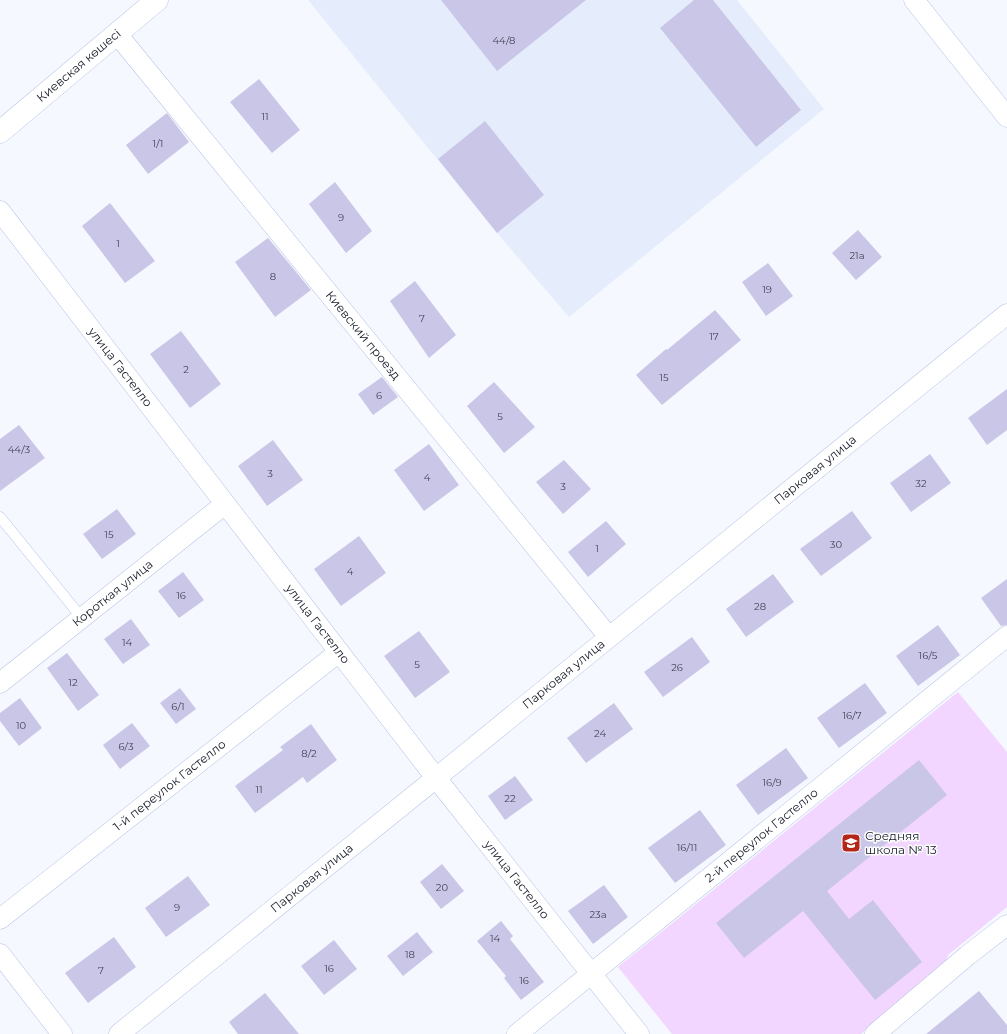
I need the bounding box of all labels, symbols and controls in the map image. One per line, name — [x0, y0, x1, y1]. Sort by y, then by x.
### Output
street label: Киевская көшесі — [33, 26, 124, 105]
house number: 44/8 — [492, 34, 516, 47]
house number: 11 — [261, 110, 269, 123]
house number: 1/1 — [153, 137, 163, 150]
house number: 9 — [338, 211, 344, 224]
house number: 1 — [116, 237, 120, 250]
house number: 21а — [849, 249, 865, 262]
house number: 8 — [270, 270, 276, 283]
house number: 19 — [762, 283, 772, 296]
street label: Киевский проезд — [323, 288, 404, 383]
house number: 7 — [419, 312, 425, 325]
street label: улица Гастелло — [85, 323, 156, 410]
house number: 17 — [709, 330, 719, 343]
house number: 2 — [183, 363, 189, 376]
house number: 15 — [659, 371, 669, 384]
house number: 6 — [376, 389, 382, 402]
house number: 5 — [497, 410, 503, 423]
street label: Парковая улица — [771, 432, 859, 507]
house number: 44/3 — [8, 443, 31, 456]
house number: 3 — [267, 467, 273, 480]
house number: 4 — [424, 471, 431, 484]
house number: 32 — [915, 477, 927, 490]
house number: 3 — [560, 480, 566, 493]
house number: 15 — [104, 528, 114, 541]
house number: 30 — [830, 538, 843, 551]
house number: 1 — [595, 542, 599, 555]
street label: Короткая улица — [69, 556, 156, 630]
house number: 4 — [347, 565, 354, 578]
street label: улица Гастелло — [282, 580, 354, 667]
house number: 16 — [176, 589, 186, 602]
house number: 28 — [754, 600, 766, 613]
house number: 14 — [122, 636, 132, 649]
street label: Парковая улица — [519, 636, 608, 712]
house number: 16/5 — [919, 649, 938, 662]
house number: 5 — [414, 658, 420, 671]
house number: 26 — [671, 661, 683, 674]
house number: 12 — [68, 676, 78, 689]
house number: 6/1 — [171, 700, 185, 713]
house number: 16/7 — [842, 709, 862, 722]
house number: 10 — [16, 719, 26, 732]
house number: 24 — [594, 727, 606, 740]
street label: 1-й переулок Гастелло — [110, 736, 229, 834]
house number: 6/3 — [118, 740, 134, 753]
house number: 8/2 — [301, 747, 317, 760]
house number: 16/9 — [762, 776, 782, 789]
house number: 11 — [255, 783, 263, 796]
street label: 2-й переулок Гастелло — [702, 784, 821, 885]
house number: 22 — [504, 792, 516, 805]
place label: Средняя школа № 13 — [865, 828, 937, 857]
school or university icon: Средняя школа № 13 — [840, 832, 862, 854]
street label: улица Гастелло — [481, 836, 553, 922]
street label: Парковая улица — [267, 840, 356, 916]
house number: 16/11 — [677, 841, 697, 854]
house number: 20 — [436, 881, 449, 894]
house number: 9 — [174, 901, 180, 914]
house number: 23а — [589, 908, 607, 921]
house number: 14 — [490, 932, 500, 945]
house number: 18 — [405, 948, 415, 961]
house number: 16 — [324, 962, 334, 975]
house number: 7 — [98, 964, 104, 977]
house number: 16 — [519, 974, 529, 987]

